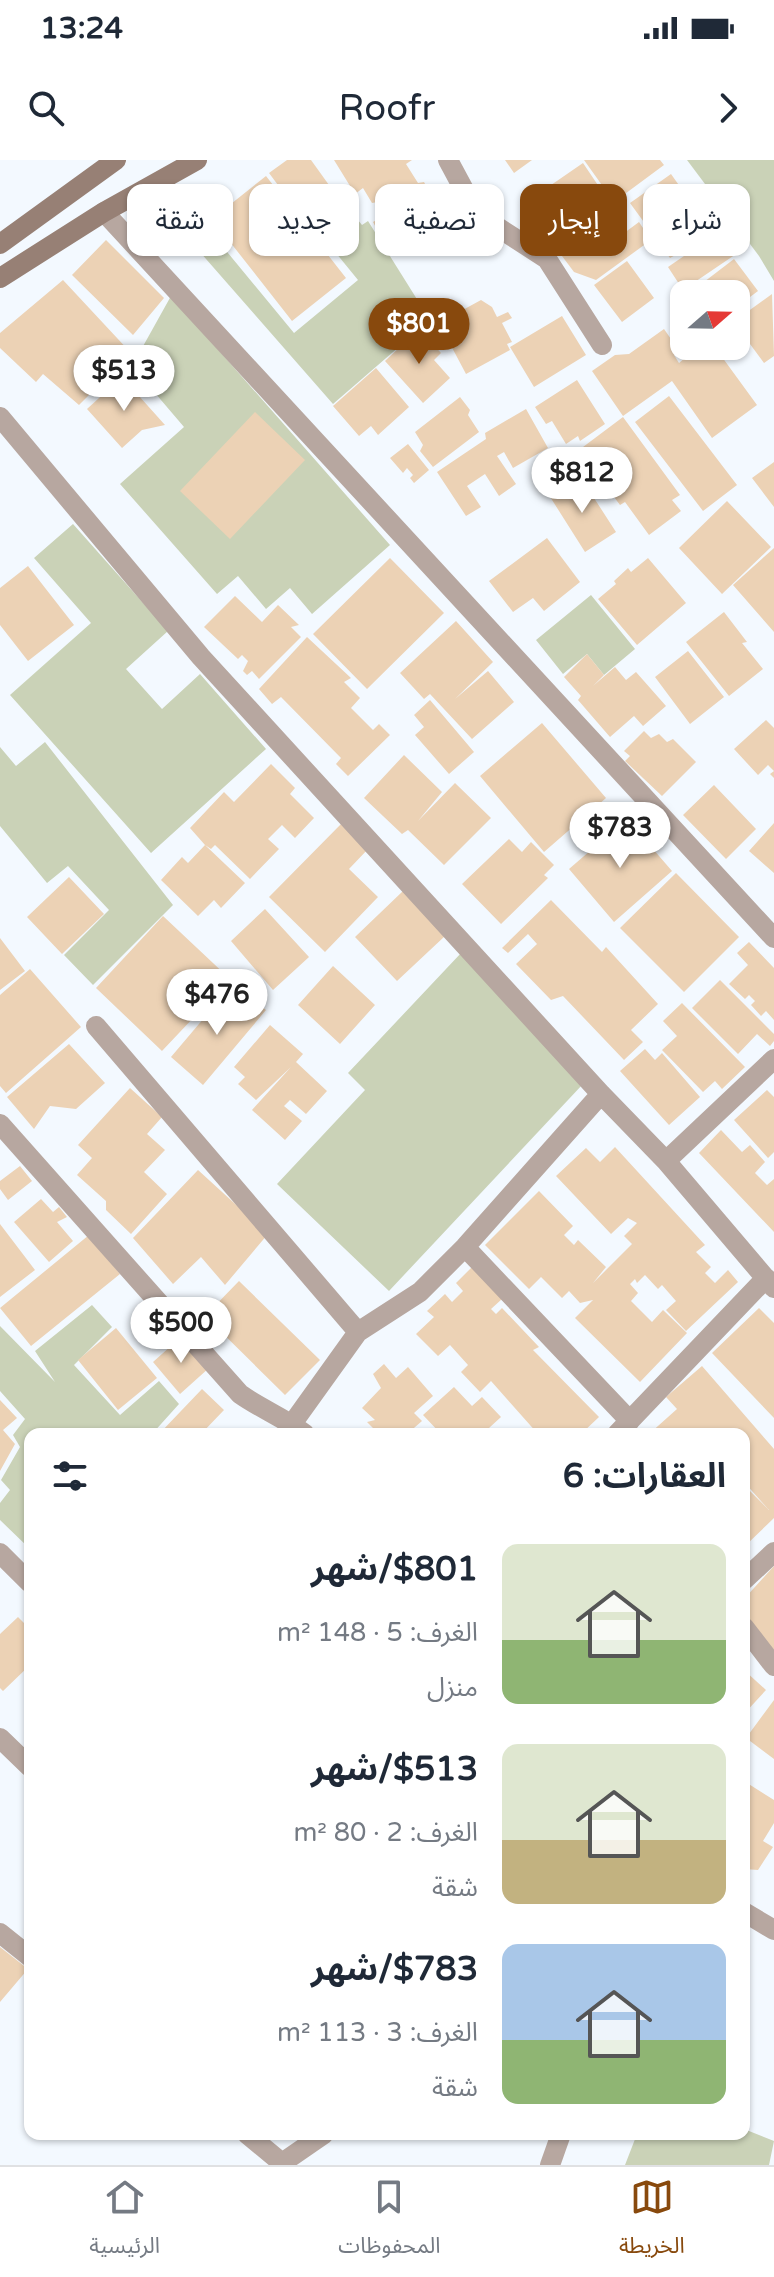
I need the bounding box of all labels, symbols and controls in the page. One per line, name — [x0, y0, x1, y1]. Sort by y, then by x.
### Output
text: 13:24 — [40, 10, 123, 47]
icon: search — [24, 86, 68, 130]
icon: forward — [706, 86, 750, 130]
text: Roofr — [339, 87, 435, 130]
chip: شقة — [127, 184, 233, 256]
chip: جديد — [249, 184, 359, 256]
chip: تصفية — [375, 184, 504, 256]
chip: إيجار — [520, 184, 627, 256]
chip: شراء — [643, 184, 750, 256]
north arrow — [670, 280, 750, 360]
map controls — [670, 280, 750, 360]
pin: $801 — [372, 298, 466, 366]
text: $801 — [386, 308, 452, 339]
pin: $513 — [77, 345, 171, 413]
text: $513 — [91, 355, 157, 386]
pin: $812 — [535, 447, 629, 515]
text: $812 — [549, 457, 615, 488]
pin: $783 — [573, 802, 667, 870]
text: $783 — [587, 812, 653, 843]
pin: $476 — [170, 969, 264, 1037]
text: $476 — [184, 979, 250, 1010]
pin: $500 — [134, 1297, 228, 1365]
text: $500 — [148, 1307, 214, 1338]
icon: filters — [48, 1454, 92, 1498]
text: العقارات: 6 — [563, 1456, 726, 1497]
text: $801/شهر — [311, 1549, 478, 1590]
icon: home — [566, 1576, 662, 1672]
text: الغرف: 5 · 148 m² — [277, 1617, 478, 1648]
text: منزل — [427, 1672, 478, 1703]
text: $513/شهر — [311, 1749, 478, 1790]
icon: home — [566, 1776, 662, 1872]
text: الغرف: 2 · 80 m² — [293, 1817, 478, 1848]
text: شقة — [432, 1872, 478, 1903]
text: $783/شهر — [311, 1949, 478, 1990]
icon: home — [566, 1976, 662, 2072]
text: الغرف: 3 · 113 m² — [277, 2017, 478, 2048]
text: شقة — [432, 2072, 478, 2103]
tab: الرئيسية — [89, 2175, 160, 2269]
tab: المحفوظات — [338, 2175, 440, 2269]
tab: الخريطة — [619, 2175, 685, 2269]

